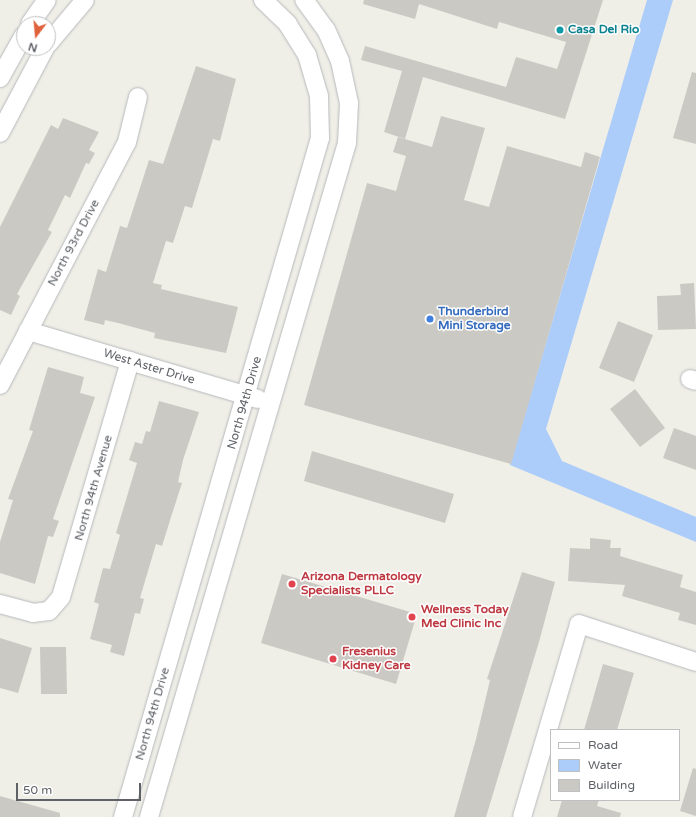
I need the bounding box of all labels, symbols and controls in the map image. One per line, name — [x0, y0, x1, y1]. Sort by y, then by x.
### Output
north arrow — [16, 16, 56, 56]
place label: Casa Del Rio — [568, 23, 639, 37]
marker: Casa Del Rio — [555, 25, 565, 35]
text: N — [27, 40, 39, 55]
street label: North 93rd Drive — [45, 197, 103, 289]
place label: Thunderbird Mini Storage — [438, 305, 511, 333]
marker: Thunderbird Mini Storage — [425, 314, 435, 324]
street label: West Aster Drive — [101, 346, 197, 388]
street label: North 94th Drive — [225, 355, 265, 451]
street label: North 94th Avenue — [72, 433, 116, 543]
place label: Arizona Dermatology Specialists PLLC — [301, 570, 422, 598]
marker: Arizona Dermatology Specialists PLLC — [286, 578, 298, 590]
place label: Wellness Today Med Clinic Inc — [421, 603, 509, 631]
marker: Wellness Today Med Clinic Inc — [406, 611, 418, 623]
place label: Fresenius Kidney Care — [342, 645, 410, 673]
marker: Fresenius Kidney Care — [327, 653, 339, 665]
street label: North 94th Drive — [133, 666, 173, 762]
legend — [550, 729, 680, 801]
text: Road — [588, 738, 618, 752]
text: Water — [588, 758, 622, 772]
scale bar — [18, 775, 143, 801]
text: Building — [588, 778, 635, 792]
text: 50 m — [23, 783, 52, 797]

